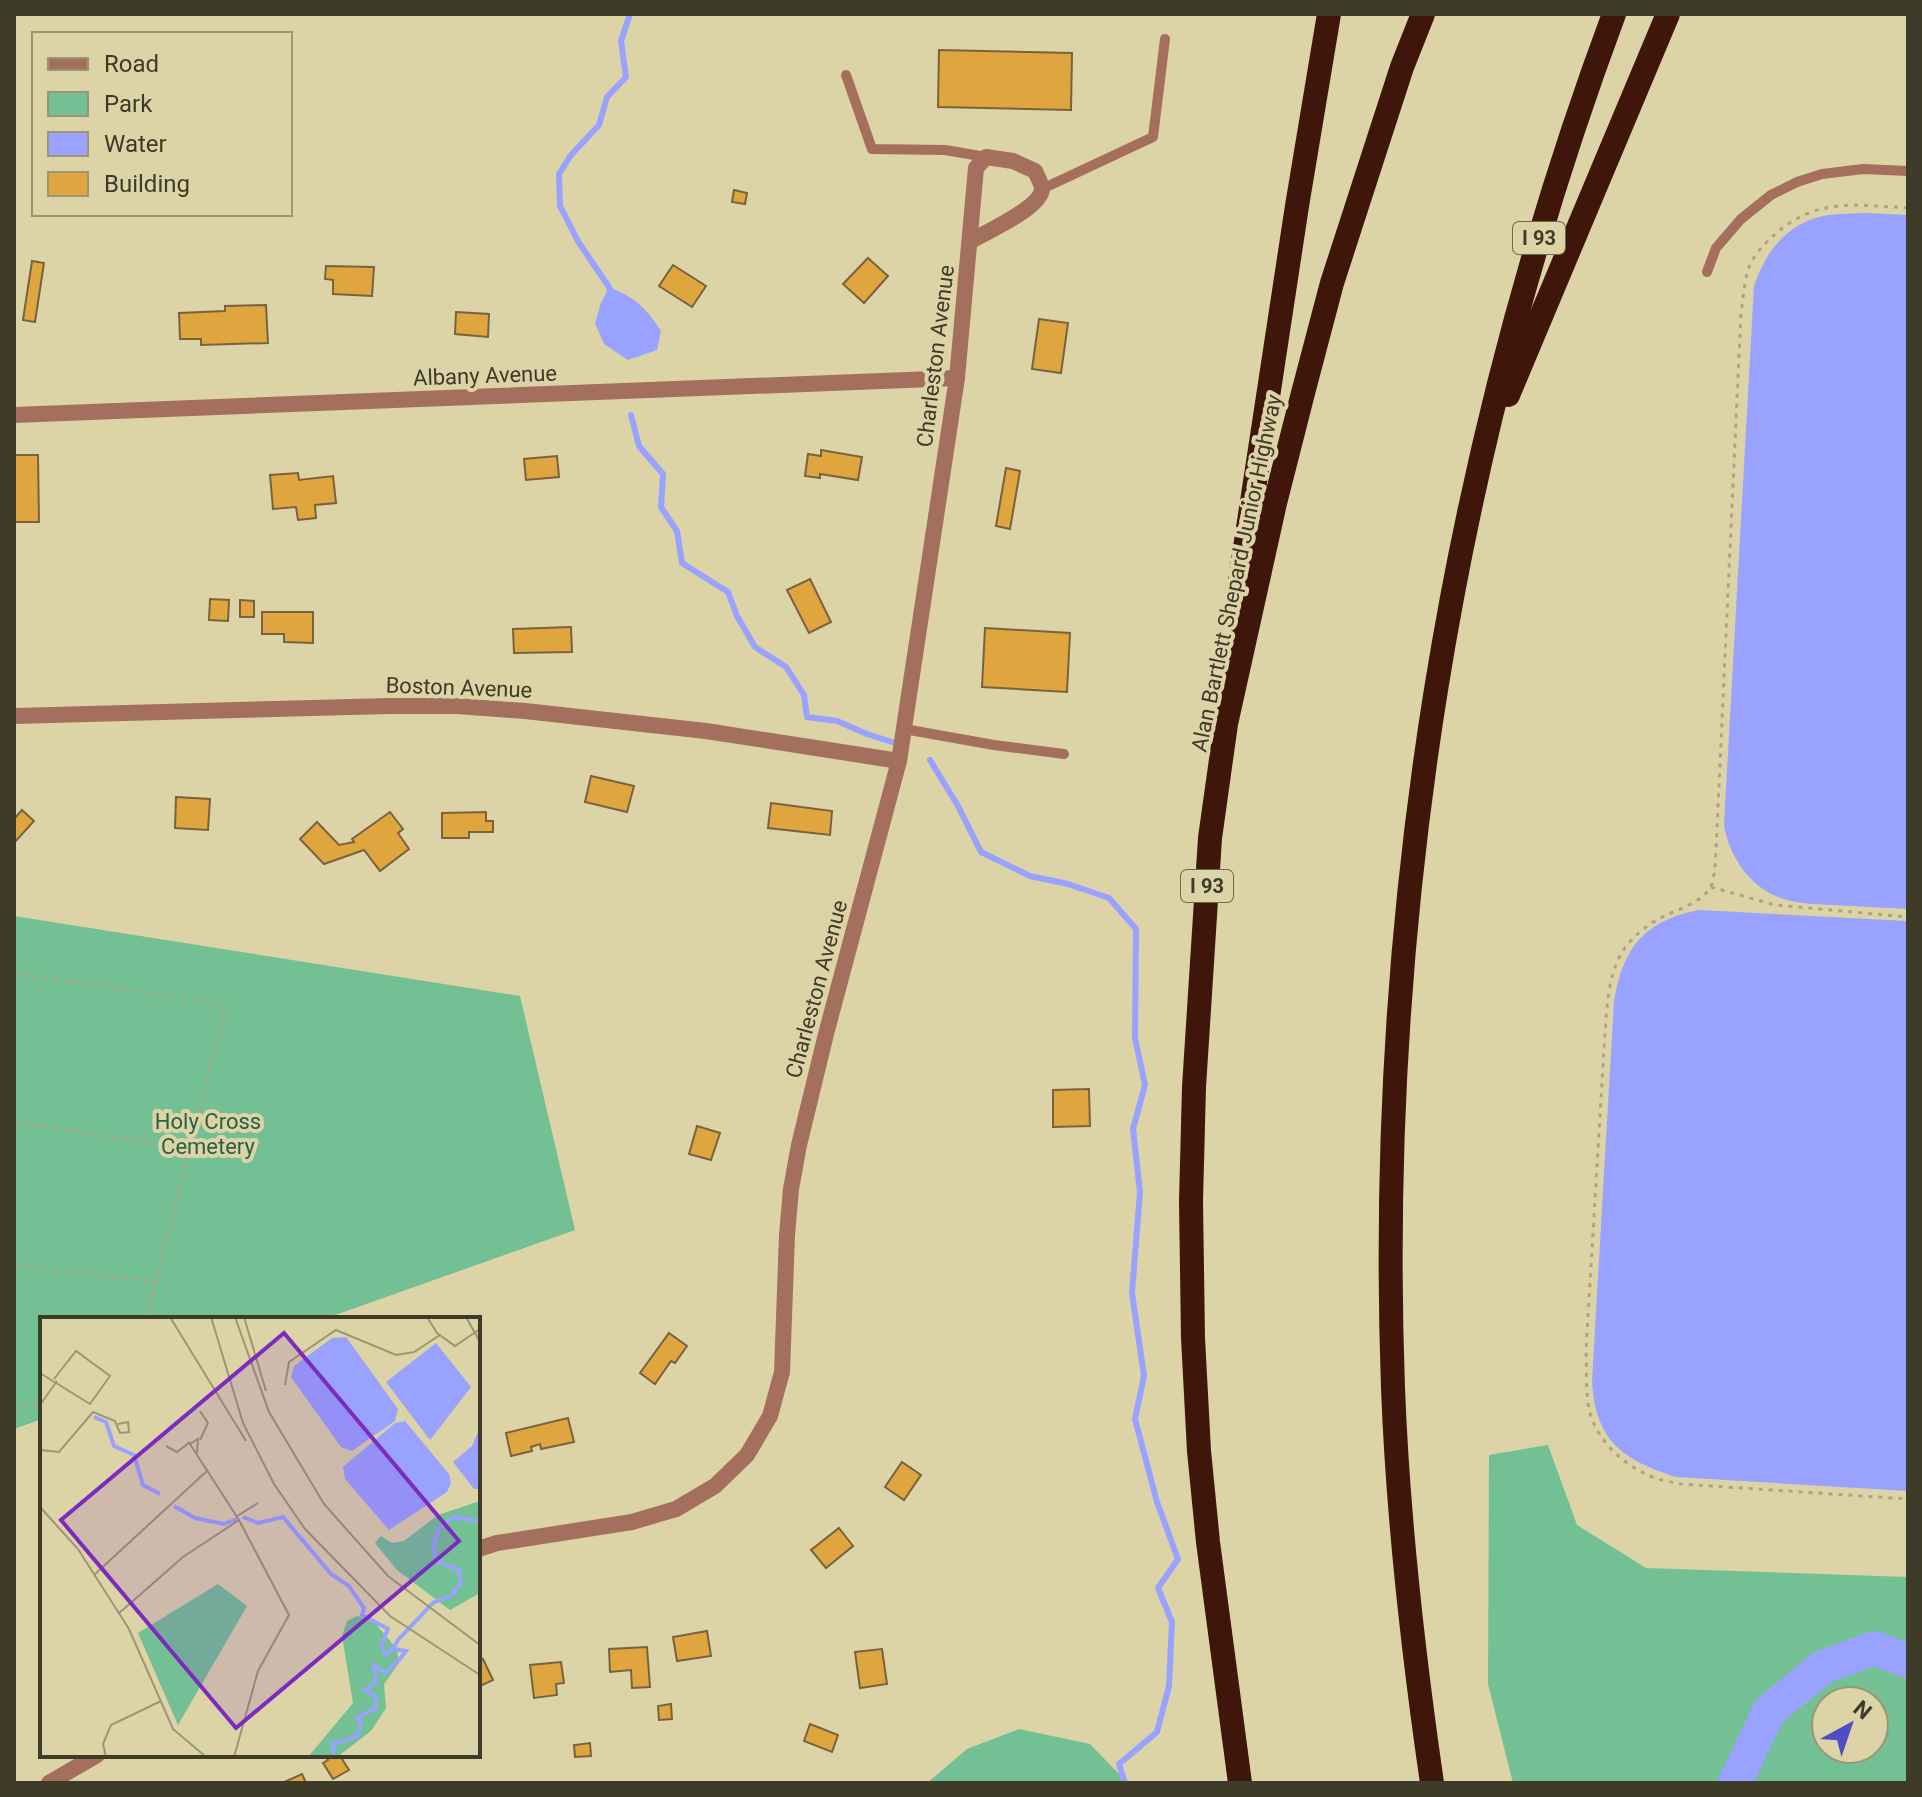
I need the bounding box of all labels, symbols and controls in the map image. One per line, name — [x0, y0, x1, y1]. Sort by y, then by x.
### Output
legend — [32, 32, 292, 216]
text: Road — [104, 50, 159, 78]
text: Park — [104, 90, 153, 118]
text: Water — [104, 130, 167, 158]
text: Building — [104, 170, 190, 198]
road number: I 93 — [1513, 222, 1565, 254]
street label: Charleston Avenue — [912, 264, 959, 449]
street label: Albany Avenue — [413, 360, 557, 391]
street label: Alan Bartlett Shepard Junior Highway — [1186, 392, 1287, 754]
street label: Boston Avenue — [385, 672, 533, 703]
road number: I 93 — [1181, 870, 1233, 902]
street label: Charleston Avenue — [781, 897, 852, 1081]
park label: Holy Cross Cemetery — [155, 1109, 261, 1159]
inset map — [40, 1317, 480, 1757]
north arrow — [1810, 1685, 1890, 1765]
text: N — [1849, 1695, 1877, 1725]

